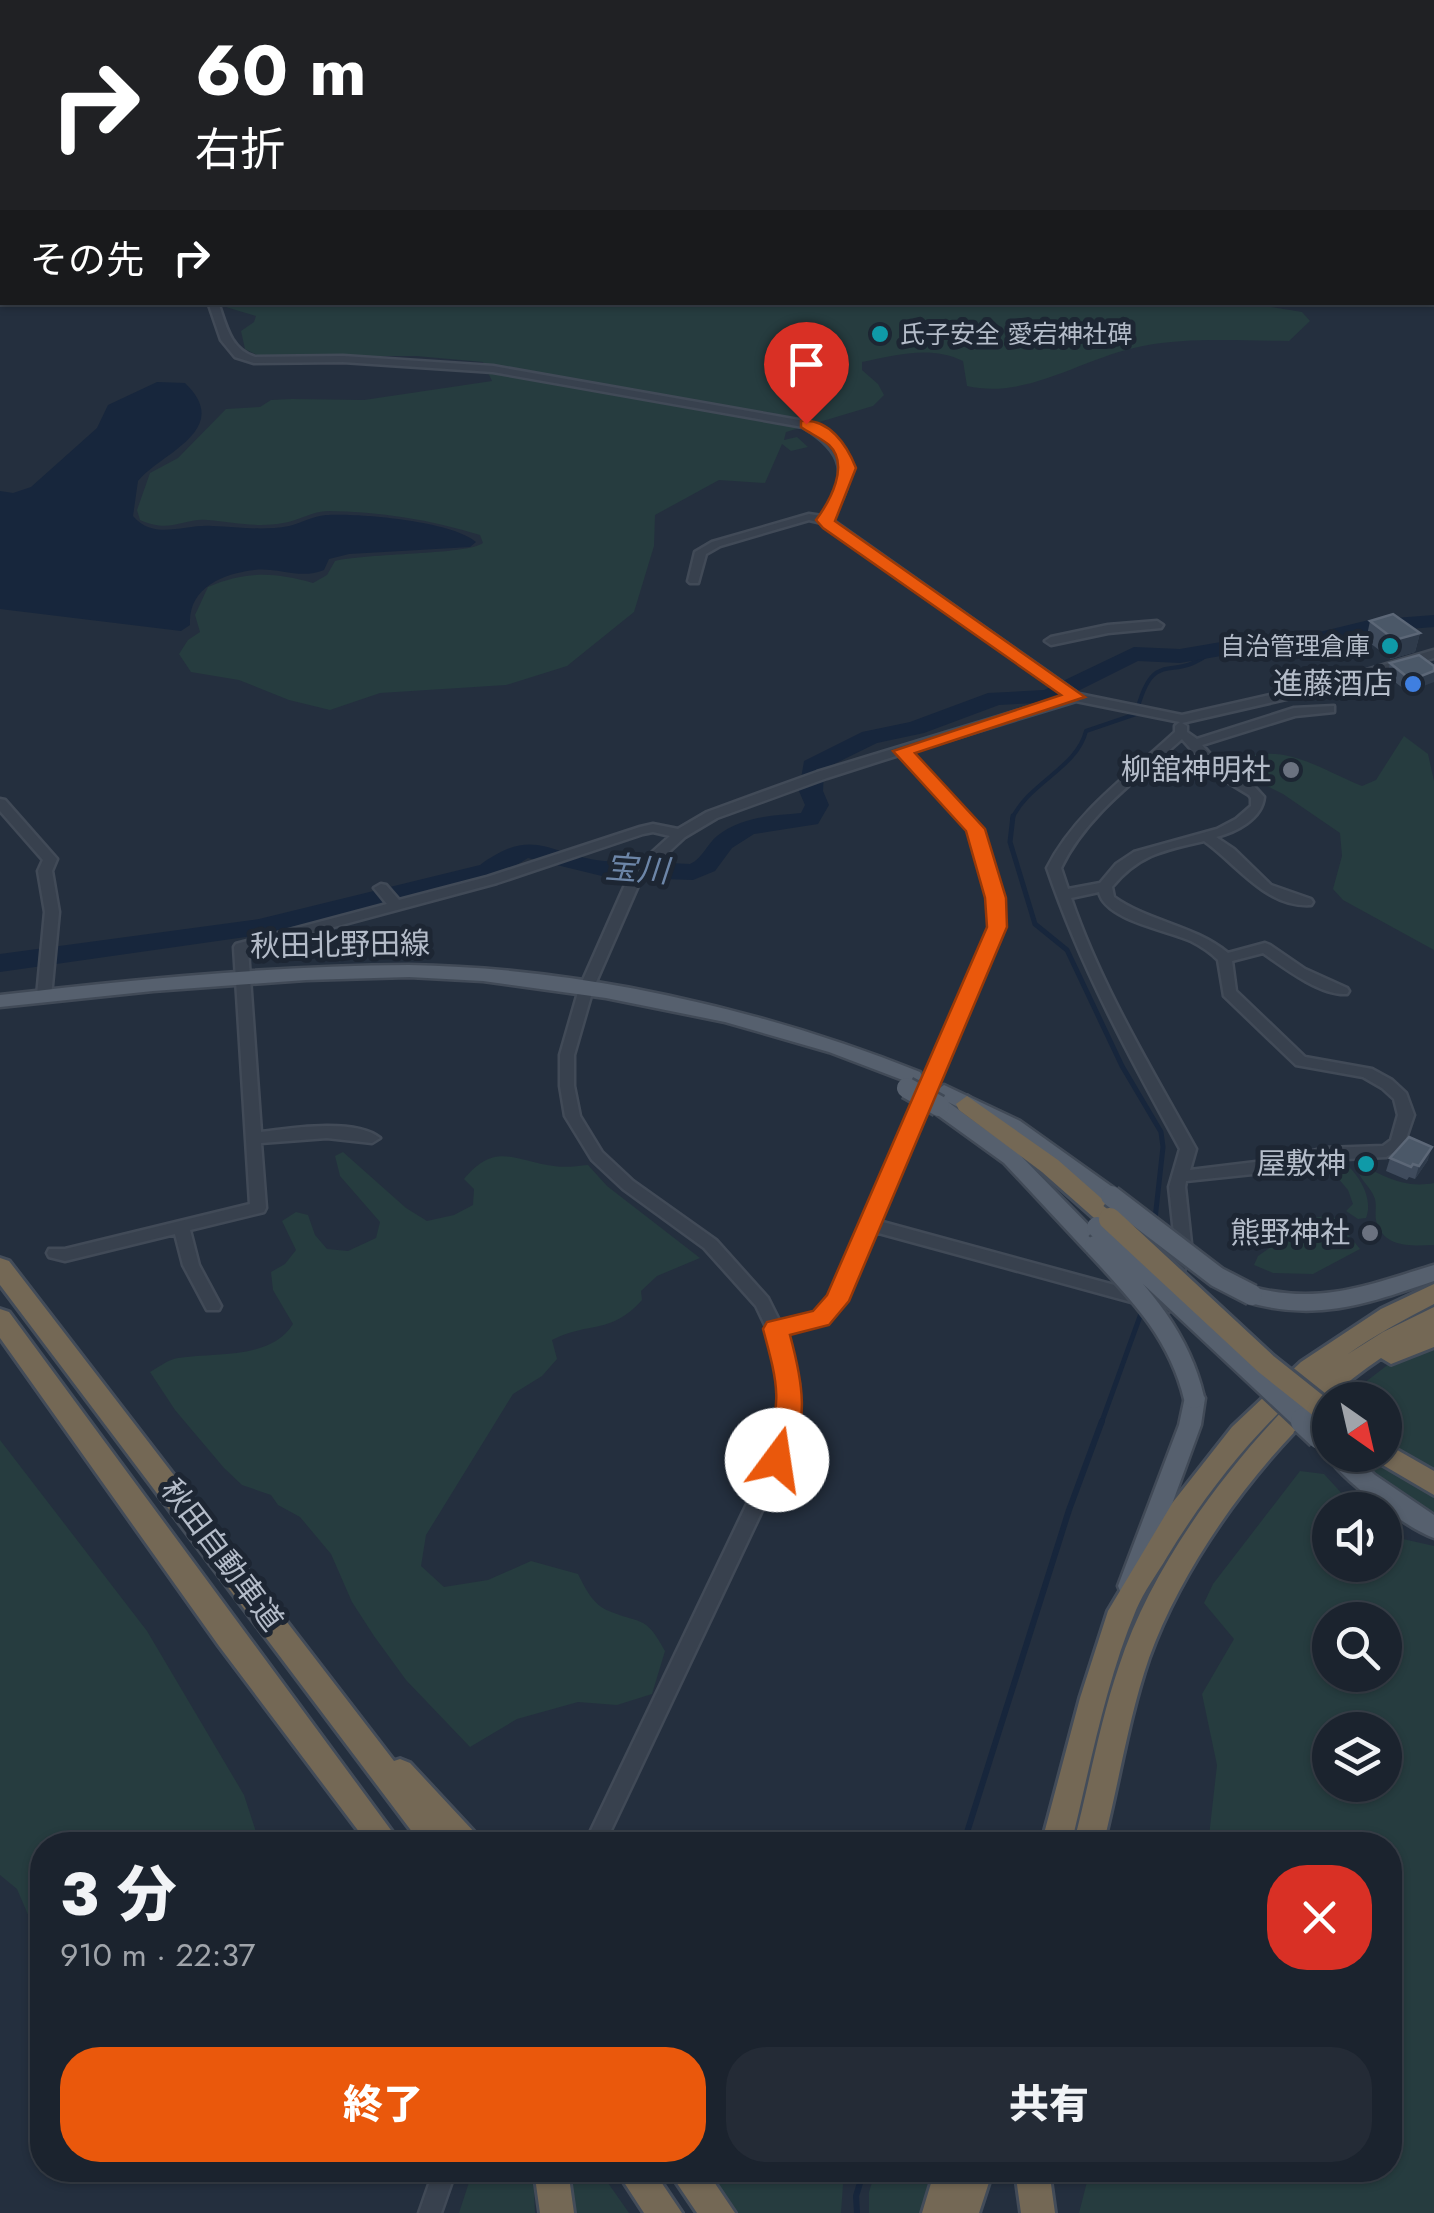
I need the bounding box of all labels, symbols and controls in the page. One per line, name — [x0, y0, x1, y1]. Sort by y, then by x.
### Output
text: 60 m — [195, 20, 367, 121]
icon: right — [30, 40, 160, 170]
text: 右折 — [195, 117, 285, 182]
icon: right — [164, 230, 219, 285]
text: その先 — [30, 232, 144, 287]
place label: 氏子安全 愛宕神社碑 — [900, 316, 1133, 352]
pin — [764, 322, 849, 425]
marker: 氏子安全 愛宕神社碑 — [869, 323, 891, 345]
icon: arrive — [779, 337, 834, 392]
place label: 自治管理倉庫 — [1220, 628, 1370, 664]
marker: 自治管理倉庫 — [1379, 635, 1401, 657]
place label: 進藤酒店 — [1273, 662, 1393, 705]
marker: 進藤酒店 — [1402, 673, 1424, 695]
place label: 柳舘神明社 — [1121, 748, 1271, 791]
marker: 柳舘神明社 — [1280, 759, 1302, 781]
water label: 宝川 — [603, 844, 674, 894]
street label: 秋田北野田線 — [250, 921, 430, 968]
place label: 屋敷神 — [1256, 1142, 1346, 1185]
marker: 屋敷神 — [1355, 1153, 1377, 1175]
place label: 熊野神社 — [1230, 1211, 1350, 1254]
marker: 熊野神社 — [1359, 1222, 1381, 1244]
north arrow — [1312, 1382, 1402, 1472]
map controls — [1312, 1382, 1402, 1802]
position arrow — [725, 1408, 829, 1512]
street label: 秋田自動車道 — [151, 1470, 294, 1640]
button: sound — [1312, 1492, 1402, 1582]
button: search — [1312, 1602, 1402, 1692]
button: layers — [1312, 1712, 1402, 1802]
text: 3 分 — [60, 1851, 177, 1938]
button: close — [1267, 1865, 1372, 1970]
text: 910 m · 22:37 — [60, 1932, 255, 1978]
button: 終了 — [60, 2047, 706, 2162]
button: 共有 — [726, 2047, 1372, 2162]

